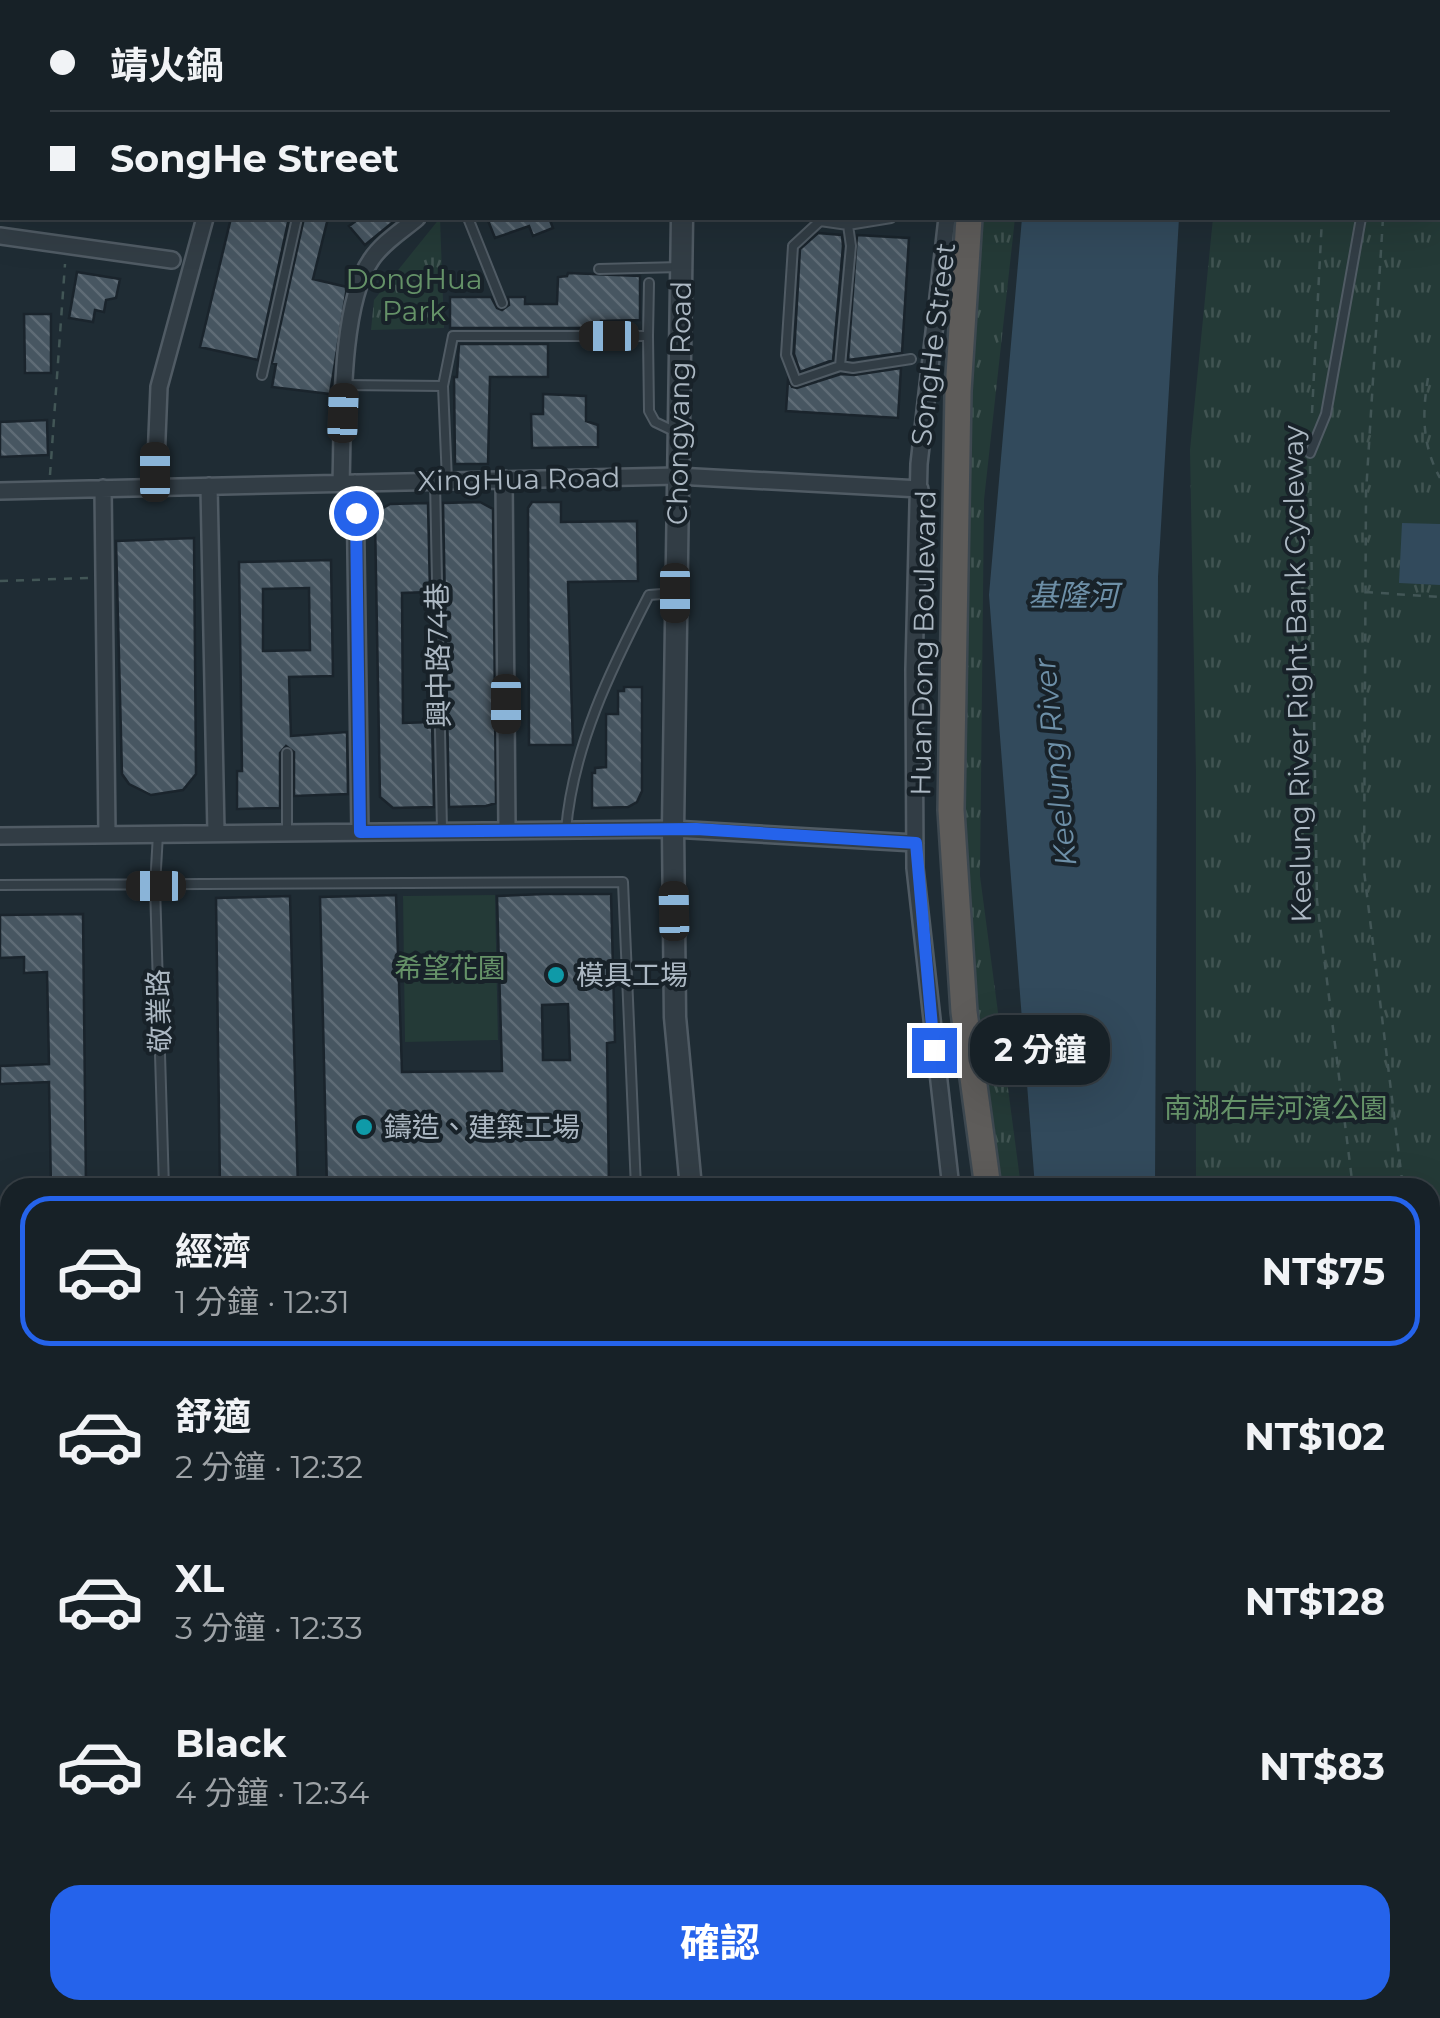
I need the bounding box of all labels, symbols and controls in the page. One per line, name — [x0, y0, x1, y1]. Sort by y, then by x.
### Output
text: 靖火鍋 — [110, 42, 224, 89]
text: SongHe Street — [110, 135, 399, 182]
street label: SongHe Street — [904, 240, 962, 448]
park label: DongHua Park — [346, 262, 482, 328]
street label: Chongyang Road — [660, 281, 698, 525]
car — [579, 321, 639, 351]
car — [327, 382, 359, 444]
street label: Keelung River Right Bank Cycleway — [1276, 424, 1318, 923]
car — [140, 442, 170, 502]
street label: XingHua Road — [417, 460, 621, 498]
street label: HuanDong Boulevard — [903, 490, 943, 796]
route start — [334, 491, 379, 536]
car — [660, 563, 690, 623]
water label: 基隆河 — [1028, 577, 1123, 614]
street label: 興中路74巷 — [420, 582, 456, 728]
water label: Keelung River — [1026, 655, 1084, 868]
car — [491, 674, 521, 734]
car — [126, 871, 186, 901]
car — [658, 881, 690, 941]
park label: 希望花園 — [394, 951, 506, 985]
place label: 模具工場 — [576, 958, 688, 992]
marker: 模具工場 — [545, 964, 567, 986]
street label: 敬業路 — [141, 968, 177, 1054]
callout: 2 分鐘 — [969, 1015, 1109, 1085]
route end — [912, 1028, 957, 1073]
text: 2 分鐘 — [994, 1030, 1086, 1069]
park label: 南湖右岸河濱公園 — [1164, 1091, 1388, 1125]
place label: 鑄造、建築工場 — [384, 1110, 580, 1144]
marker: 鑄造、建築工場 — [353, 1116, 375, 1138]
icon: car — [55, 1226, 145, 1316]
text: 經濟 — [175, 1228, 251, 1275]
text: NT$75 — [1262, 1248, 1385, 1295]
text: 1 分鐘 · 12:31 — [175, 1282, 350, 1321]
icon: car — [55, 1391, 145, 1481]
text: 舒適 — [175, 1393, 251, 1440]
text: NT$102 — [1244, 1413, 1385, 1460]
text: 2 分鐘 · 12:32 — [175, 1447, 363, 1486]
text: XL — [175, 1555, 224, 1602]
icon: car — [55, 1556, 145, 1646]
text: NT$128 — [1245, 1578, 1385, 1625]
text: 3 分鐘 · 12:33 — [175, 1608, 363, 1647]
text: Black — [175, 1720, 286, 1767]
icon: car — [55, 1721, 145, 1811]
text: NT$83 — [1259, 1743, 1385, 1790]
text: 4 分鐘 · 12:34 — [175, 1773, 369, 1812]
button: 確認 — [50, 1885, 1390, 2000]

